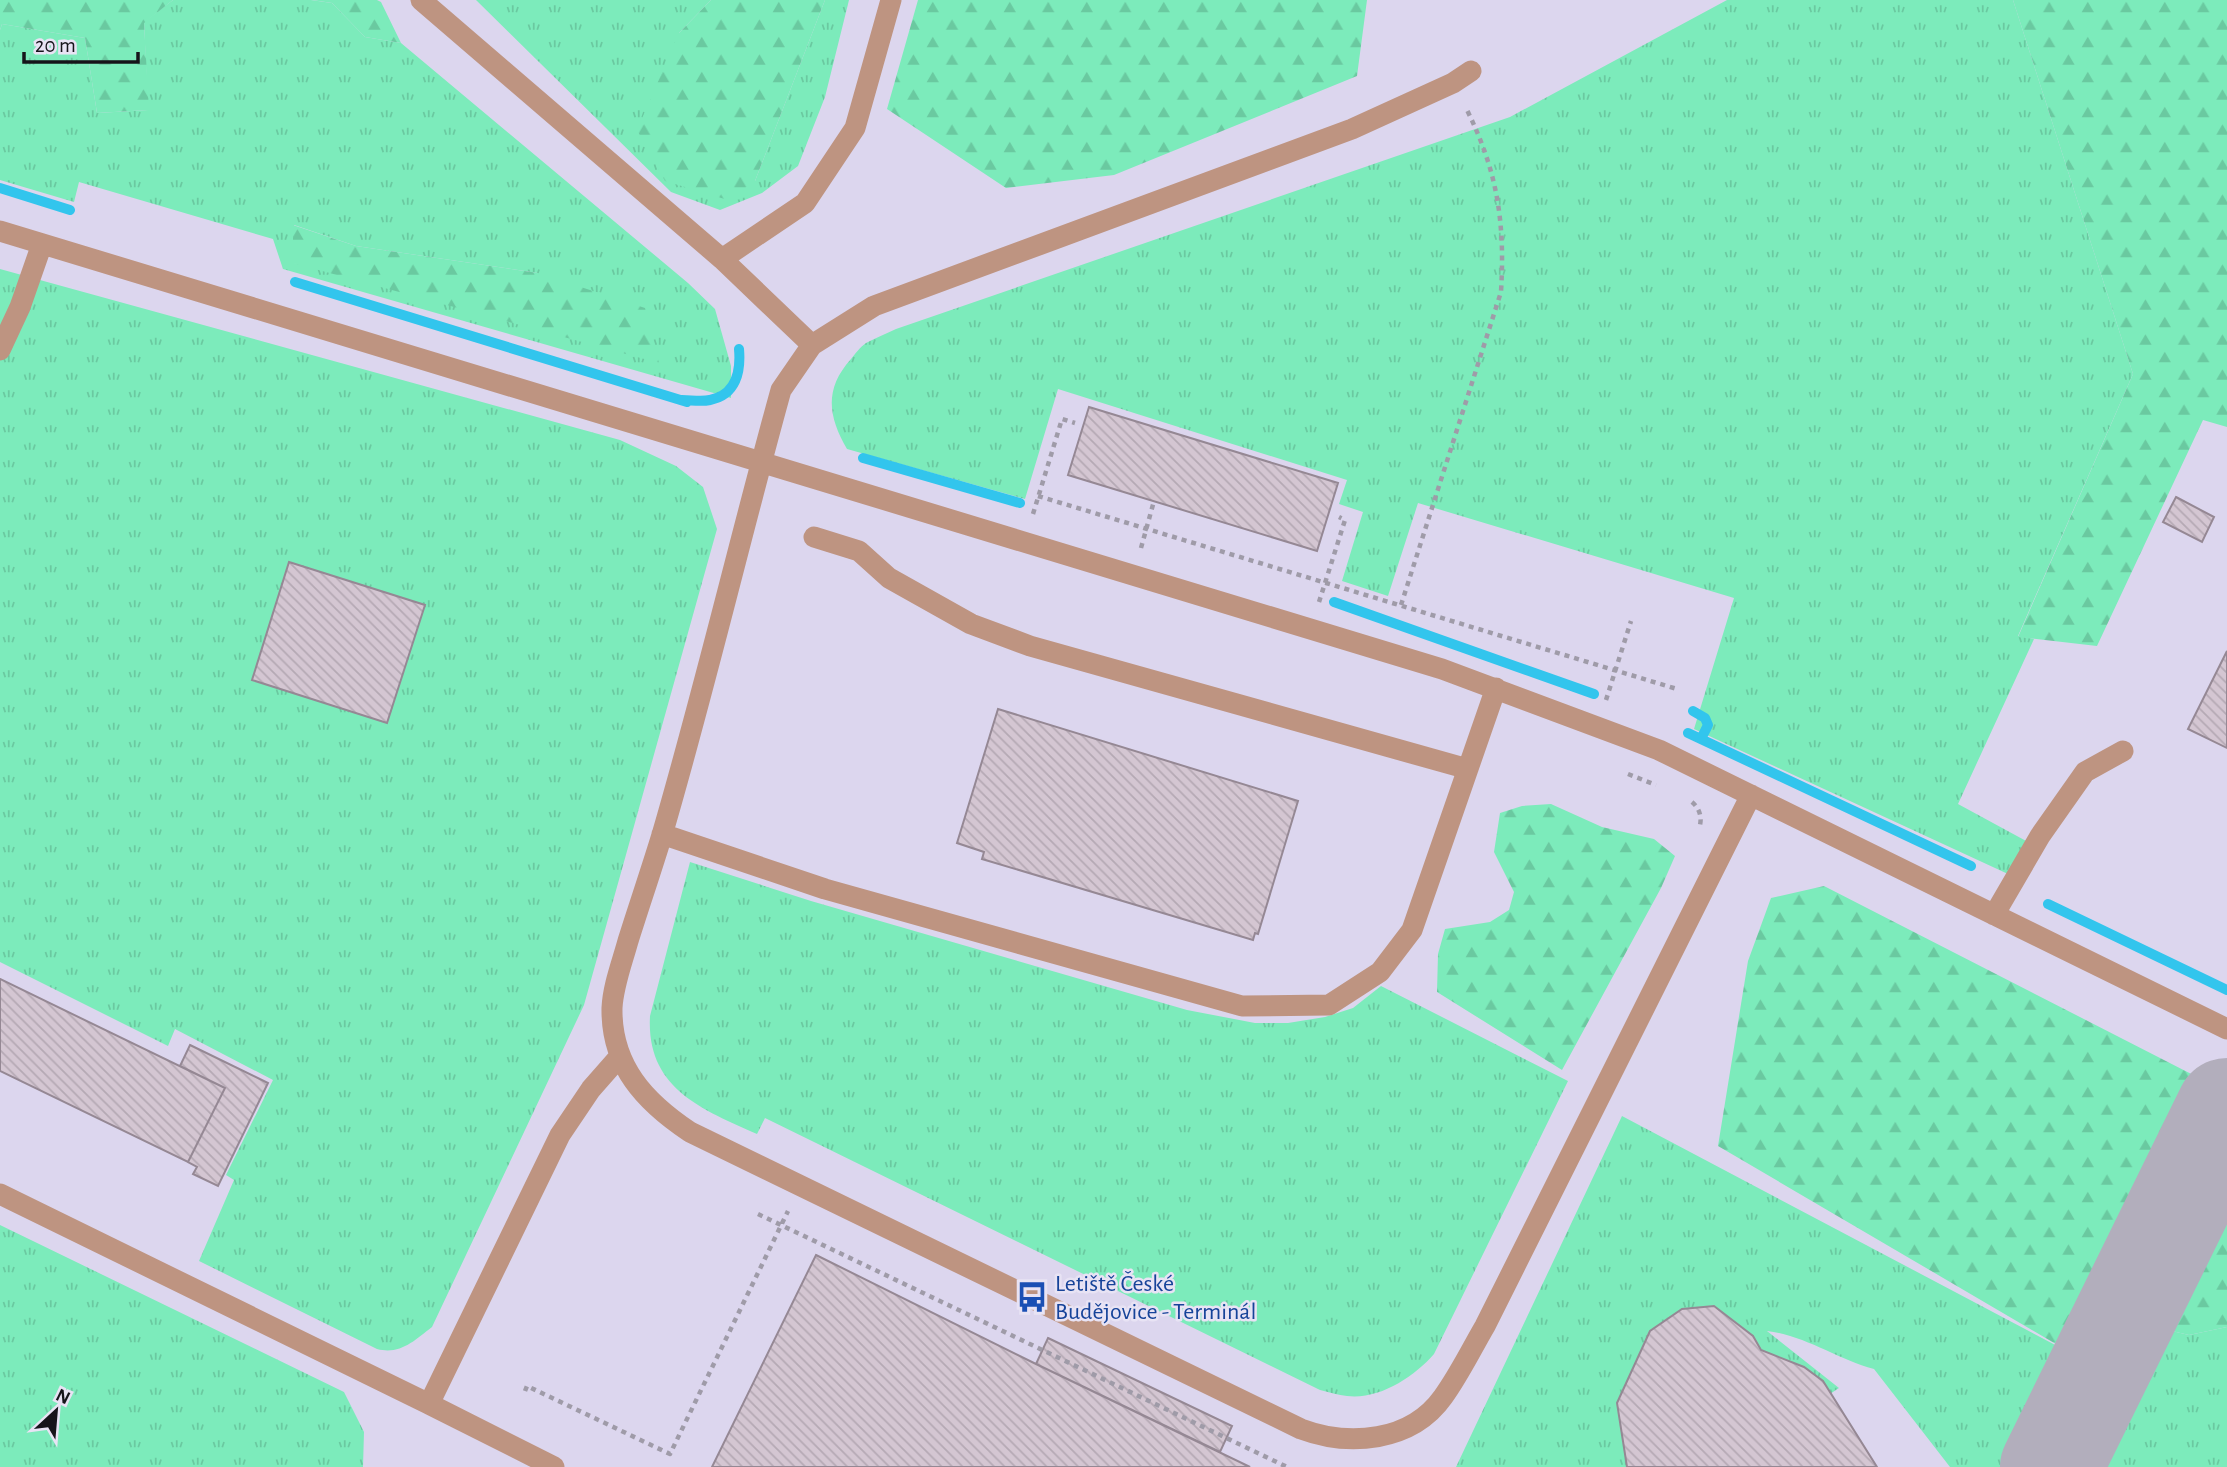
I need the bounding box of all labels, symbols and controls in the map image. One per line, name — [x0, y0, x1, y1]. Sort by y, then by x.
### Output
scale bar — [24, 21, 138, 65]
text: 20 m — [35, 35, 76, 56]
place label: Letiště České Budějovice - Terminál — [1055, 1271, 1256, 1324]
bus stop icon: Letiště České Budějovice - Terminál — [1015, 1280, 1049, 1314]
north arrow — [21, 1376, 91, 1446]
text: N — [53, 1386, 73, 1409]

